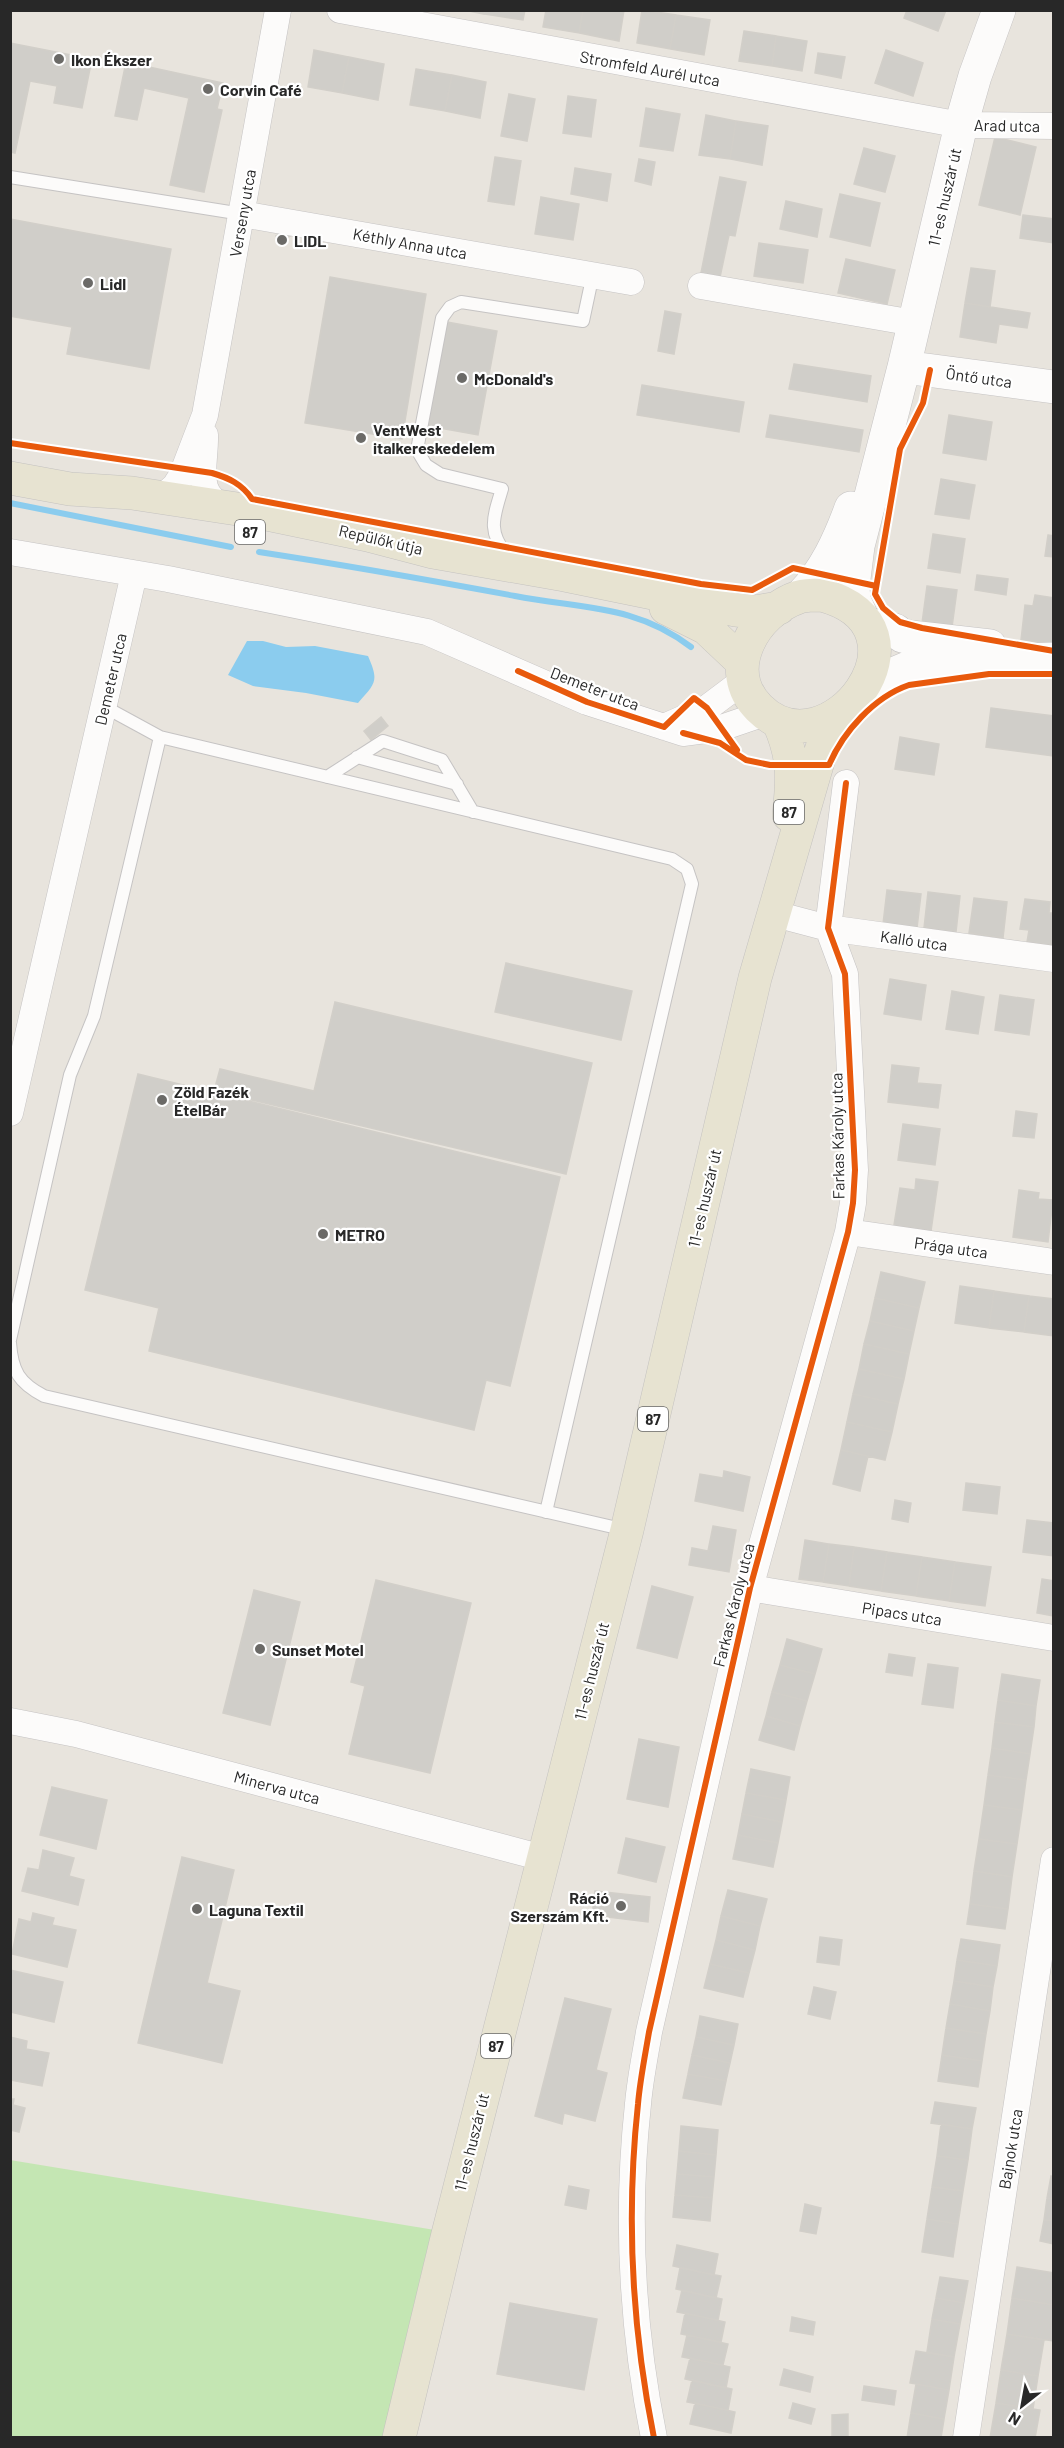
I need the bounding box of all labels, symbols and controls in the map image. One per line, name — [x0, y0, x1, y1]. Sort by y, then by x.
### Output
street label: Stromfeld Aurél utca — [578, 46, 722, 90]
place label: Ikon Ékszer — [71, 50, 152, 69]
marker: Ikon Ékszer — [52, 52, 66, 66]
place label: Corvin Café — [220, 80, 302, 99]
marker: Corvin Café — [201, 82, 215, 96]
street label: Arad utca — [974, 115, 1040, 135]
street label: 11-es huszár út — [923, 146, 965, 248]
street label: Verseny utca — [225, 168, 259, 258]
street label: Kéthly Anna utca — [351, 224, 469, 262]
place label: LIDL — [294, 231, 326, 250]
marker: LIDL — [275, 233, 289, 247]
place label: Lidl — [100, 274, 126, 293]
marker: Lidl — [81, 276, 95, 290]
street label: Öntő utca — [945, 363, 1013, 391]
place label: McDonald's — [474, 369, 553, 388]
marker: McDonald's — [455, 371, 469, 385]
place label: VentWest italkereskedelem — [373, 420, 495, 457]
marker: VentWest italkereskedelem — [354, 431, 368, 445]
road number: 87 — [235, 520, 265, 544]
street label: Repülők útja — [337, 520, 425, 558]
street label: Demeter utca — [90, 631, 130, 727]
street label: Demeter utca — [548, 662, 642, 714]
road number: 87 — [774, 800, 804, 824]
street label: Kalló utca — [879, 926, 949, 954]
street label: Farkas Károly utca — [826, 1072, 848, 1200]
place label: Zöld Fazék ÉtelBár — [174, 1082, 250, 1119]
marker: Zöld Fazék ÉtelBár — [155, 1093, 169, 1107]
street label: 11-es huszár út — [683, 1147, 725, 1249]
place label: METRO — [335, 1225, 385, 1244]
marker: METRO — [316, 1227, 330, 1241]
street label: Prága utca — [913, 1232, 989, 1262]
road number: 87 — [638, 1407, 668, 1431]
street label: Farkas Károly utca — [708, 1541, 758, 1669]
street label: Pipacs utca — [861, 1597, 943, 1629]
street label: 11-es huszár út — [570, 1620, 612, 1722]
place label: Sunset Motel — [272, 1640, 364, 1659]
marker: Sunset Motel — [253, 1642, 267, 1656]
street label: Minerva utca — [232, 1766, 322, 1808]
place label: Ráció Szerszám Kft. — [510, 1888, 609, 1925]
marker: Ráció Szerszám Kft. — [614, 1899, 628, 1913]
place label: Laguna Textil — [209, 1900, 304, 1919]
marker: Laguna Textil — [190, 1902, 204, 1916]
road number: 87 — [481, 2034, 511, 2058]
street label: 11-es huszár út — [450, 2091, 492, 2193]
street label: Bajnok utca — [994, 2107, 1026, 2191]
north arrow — [992, 2376, 1052, 2436]
text: N — [1005, 2408, 1023, 2430]

